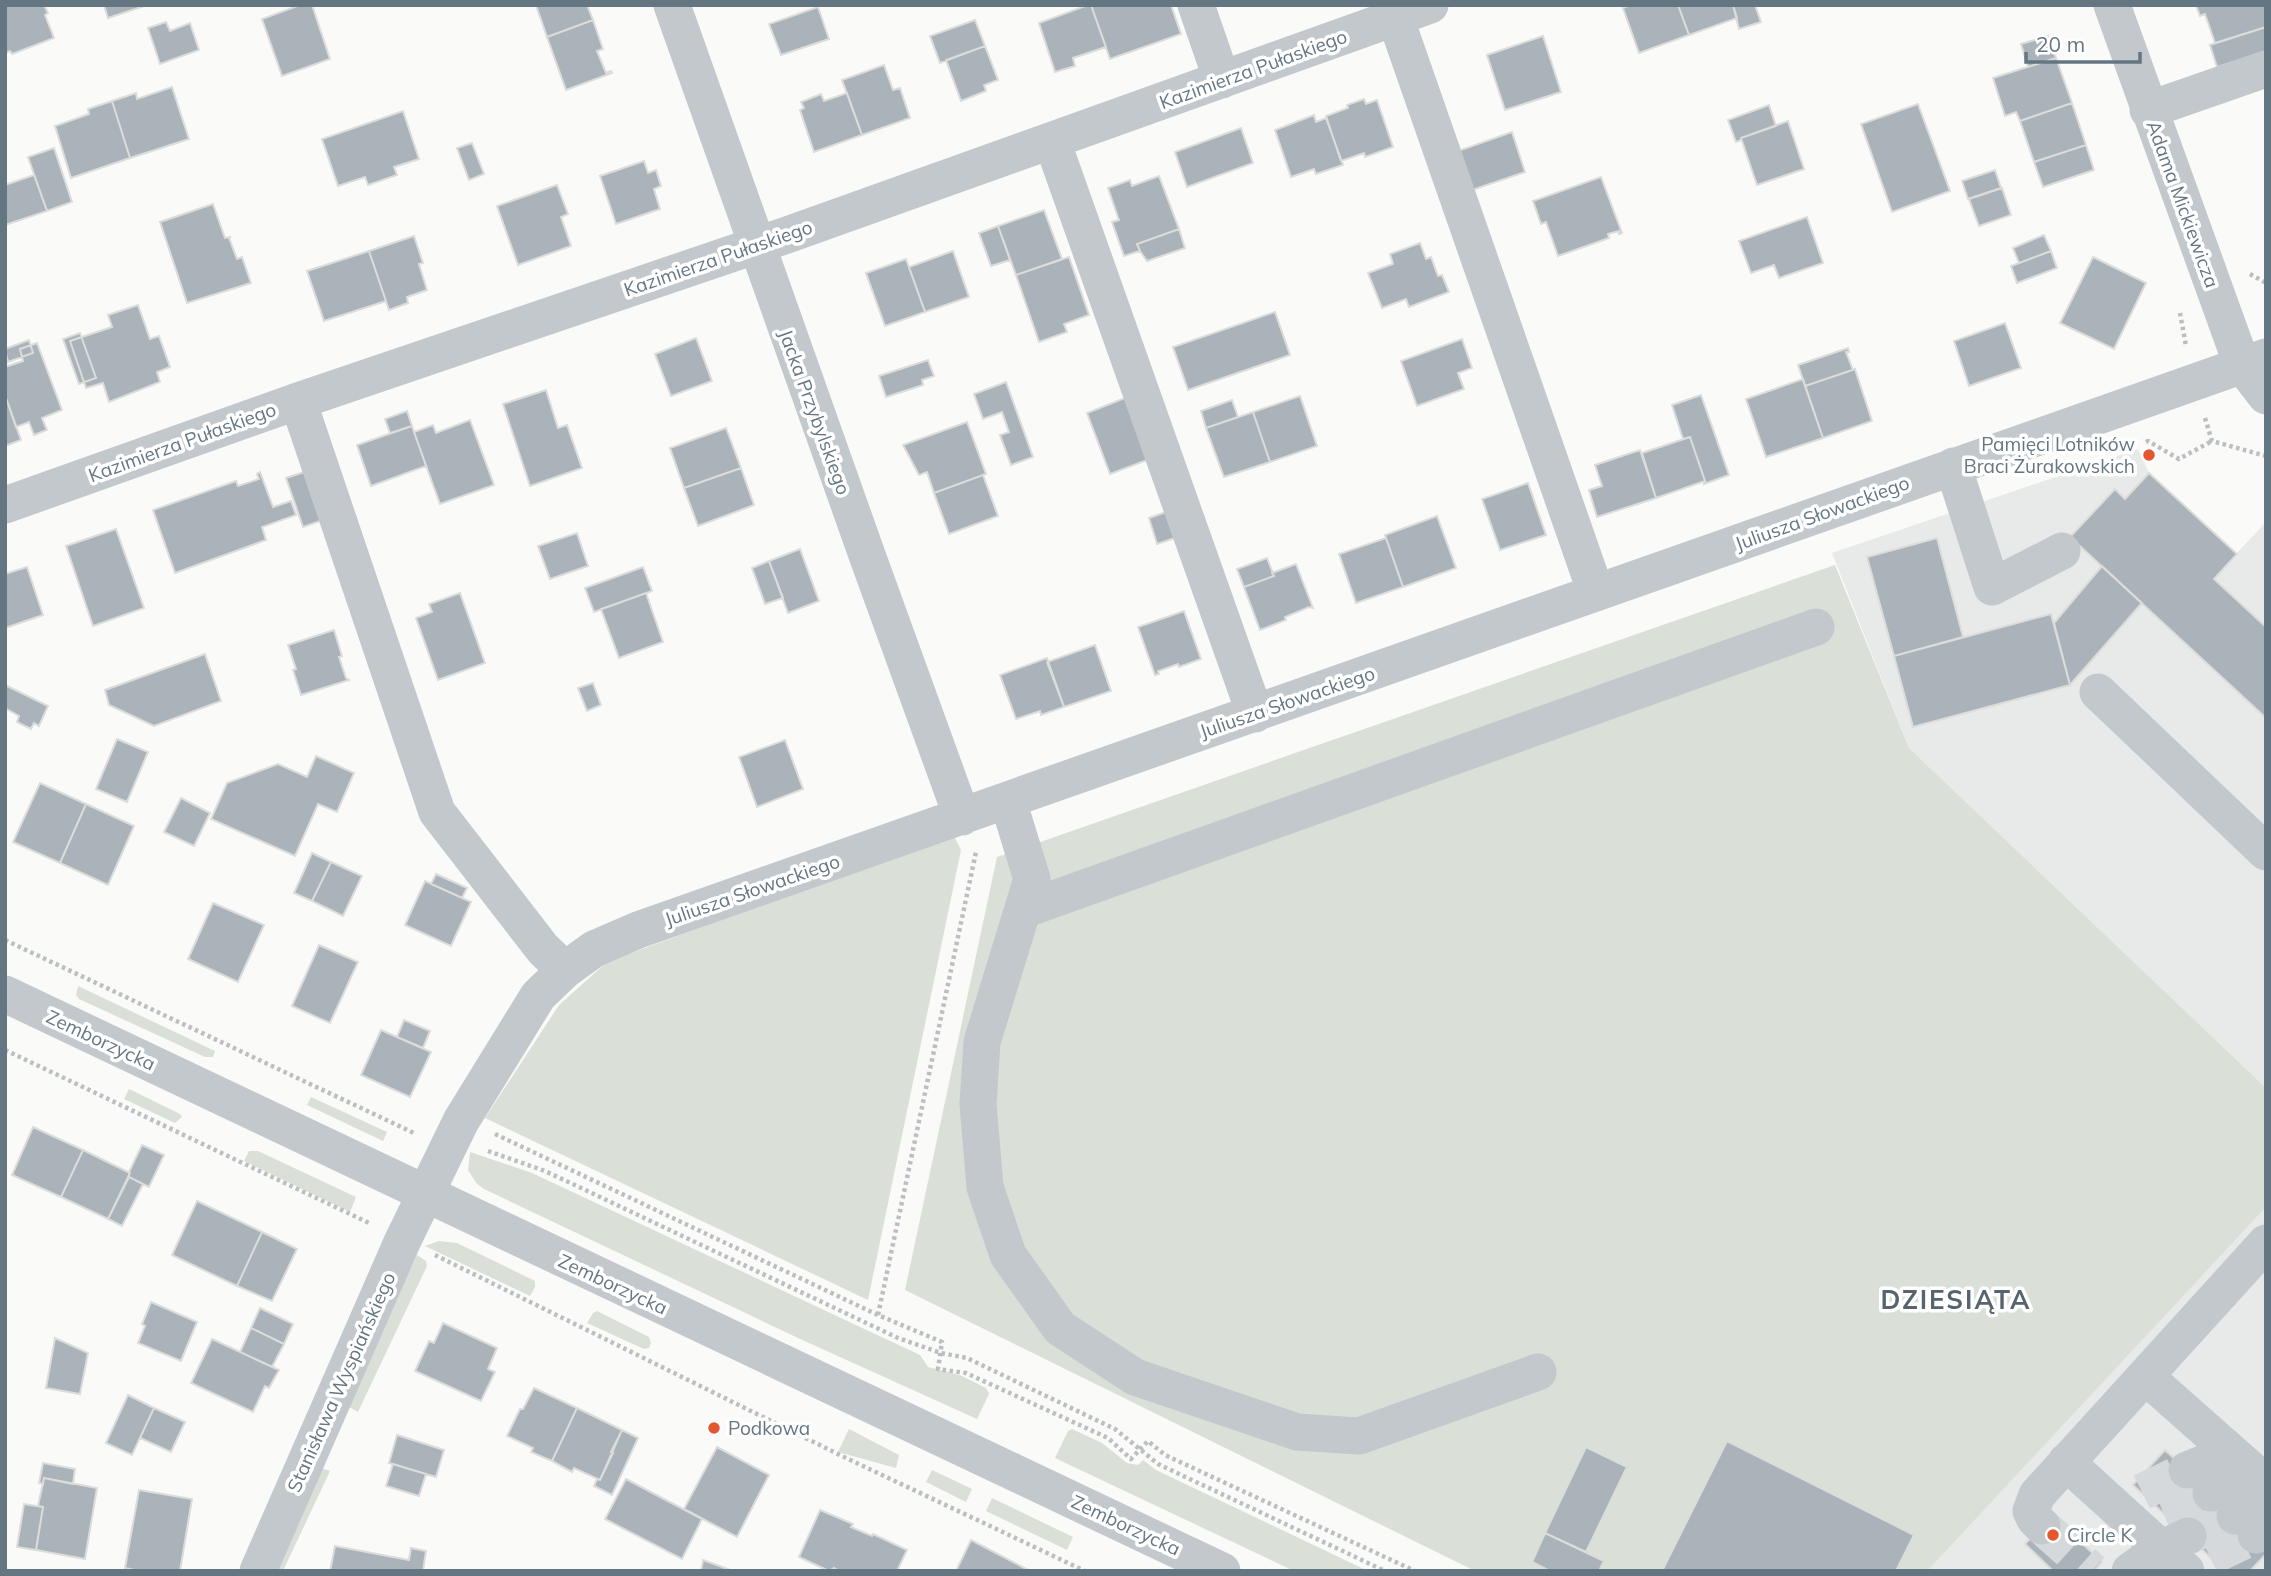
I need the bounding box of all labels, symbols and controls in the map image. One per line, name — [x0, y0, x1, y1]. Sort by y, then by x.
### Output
scale bar — [2026, 21, 2140, 65]
street label: Kazimierza Pułaskiego — [1156, 24, 1350, 114]
text: 20 m — [2036, 31, 2085, 57]
street label: Adama Mickiewicza — [2142, 117, 2224, 291]
street label: Kazimierza Pułaskiego — [621, 214, 815, 302]
street label: Jacka Przybylskiego — [774, 326, 856, 498]
street label: Kazimierza Pułaskiego — [85, 397, 279, 487]
place label: Pamięci Lotników Braci Żurakowskich — [1964, 432, 2135, 478]
marker: Pamięci Lotników Braci Żurakowskich — [2141, 447, 2157, 463]
street label: Juliusza Słowackiego — [1732, 470, 1912, 556]
street label: Juliusza Słowackiego — [1196, 661, 1378, 743]
street label: Juliusza Słowackiego — [661, 849, 843, 931]
street label: Zemborzycka — [43, 1004, 159, 1076]
street label: Zemborzycka — [555, 1248, 671, 1320]
street label: Stanisława Wyspiańskiego — [282, 1268, 400, 1496]
district label: DZIESIĄTA — [1880, 1283, 2032, 1316]
place label: Podkowa — [728, 1416, 810, 1440]
marker: Podkowa — [706, 1420, 722, 1436]
street label: Zemborzycka — [1068, 1489, 1184, 1561]
place label: Circle K — [2067, 1523, 2134, 1547]
marker: Circle K — [2045, 1527, 2061, 1543]

